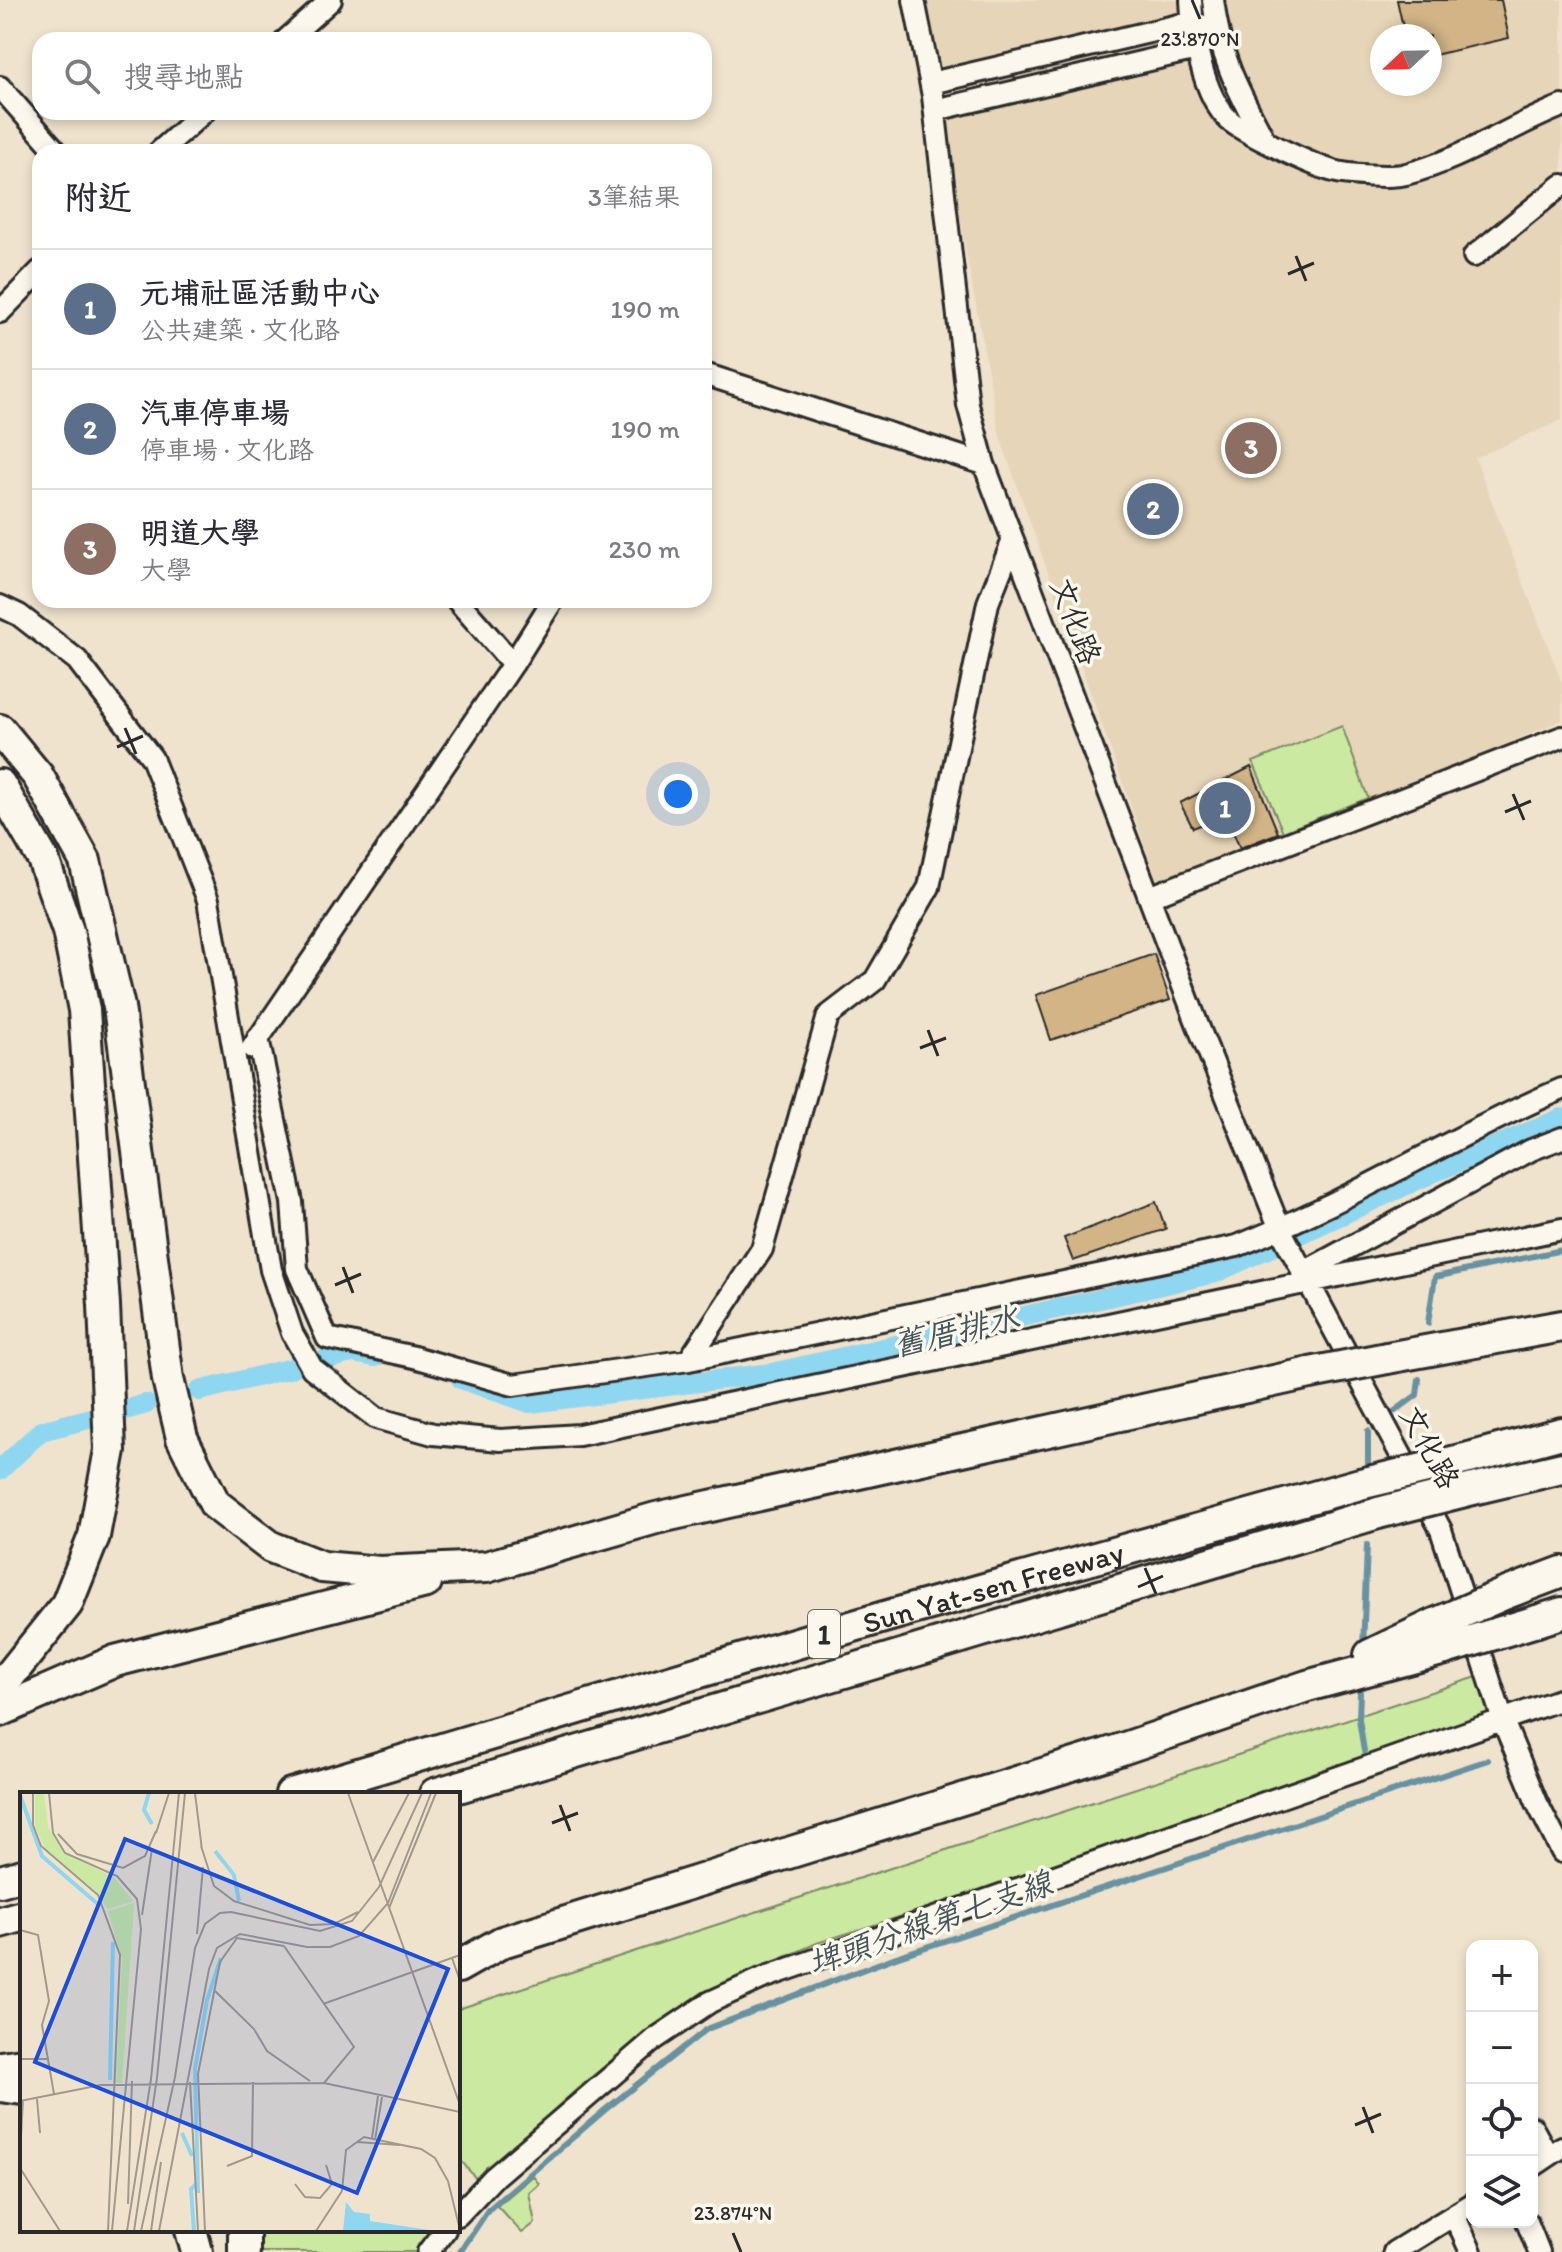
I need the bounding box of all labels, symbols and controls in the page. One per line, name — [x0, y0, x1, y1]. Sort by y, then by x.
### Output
north arrow — [1370, 24, 1442, 96]
text: 23.870°N — [1161, 27, 1239, 51]
search box — [32, 32, 712, 120]
icon: search — [60, 54, 104, 98]
text: 搜尋地點 — [124, 58, 244, 95]
text: 附近 — [64, 177, 132, 218]
text: 3筆結果 — [588, 181, 680, 213]
text: 元埔社區活動中心 — [140, 274, 380, 311]
text: 1 — [84, 293, 96, 325]
text: 190 m — [611, 293, 680, 325]
text: 公共建築 · 文化路 — [140, 314, 340, 346]
text: 汽車停車場 — [140, 394, 290, 431]
text: 2 — [83, 413, 97, 445]
text: 190 m — [611, 413, 680, 445]
pin: 3 — [1225, 418, 1277, 478]
text: 停車場 · 文化路 — [140, 434, 314, 466]
pin: 2 — [1127, 479, 1179, 539]
text: 明道大學 — [140, 514, 260, 551]
text: 3 — [83, 533, 97, 565]
text: 230 m — [608, 533, 680, 565]
text: 大學 — [140, 554, 192, 586]
street label: 文化路 — [1043, 572, 1109, 670]
your location — [658, 774, 698, 814]
pin: 1 — [1199, 778, 1251, 838]
water label: 舊厝排水 — [889, 1298, 1024, 1364]
street label: 文化路 — [1392, 1399, 1468, 1495]
street label: Sun Yat-sen Freeway — [858, 1532, 1128, 1641]
road number: 1 — [808, 1610, 840, 1658]
inset map — [20, 1792, 460, 2232]
water label: 埤頭分線第七支線 — [803, 1863, 1059, 1983]
map controls — [1466, 1940, 1538, 2228]
button: + — [1466, 1940, 1538, 2012]
button: − — [1466, 2012, 1538, 2084]
button: locate — [1466, 2084, 1538, 2156]
button: layers — [1466, 2156, 1538, 2228]
text: 23.874°N — [694, 2201, 772, 2225]

